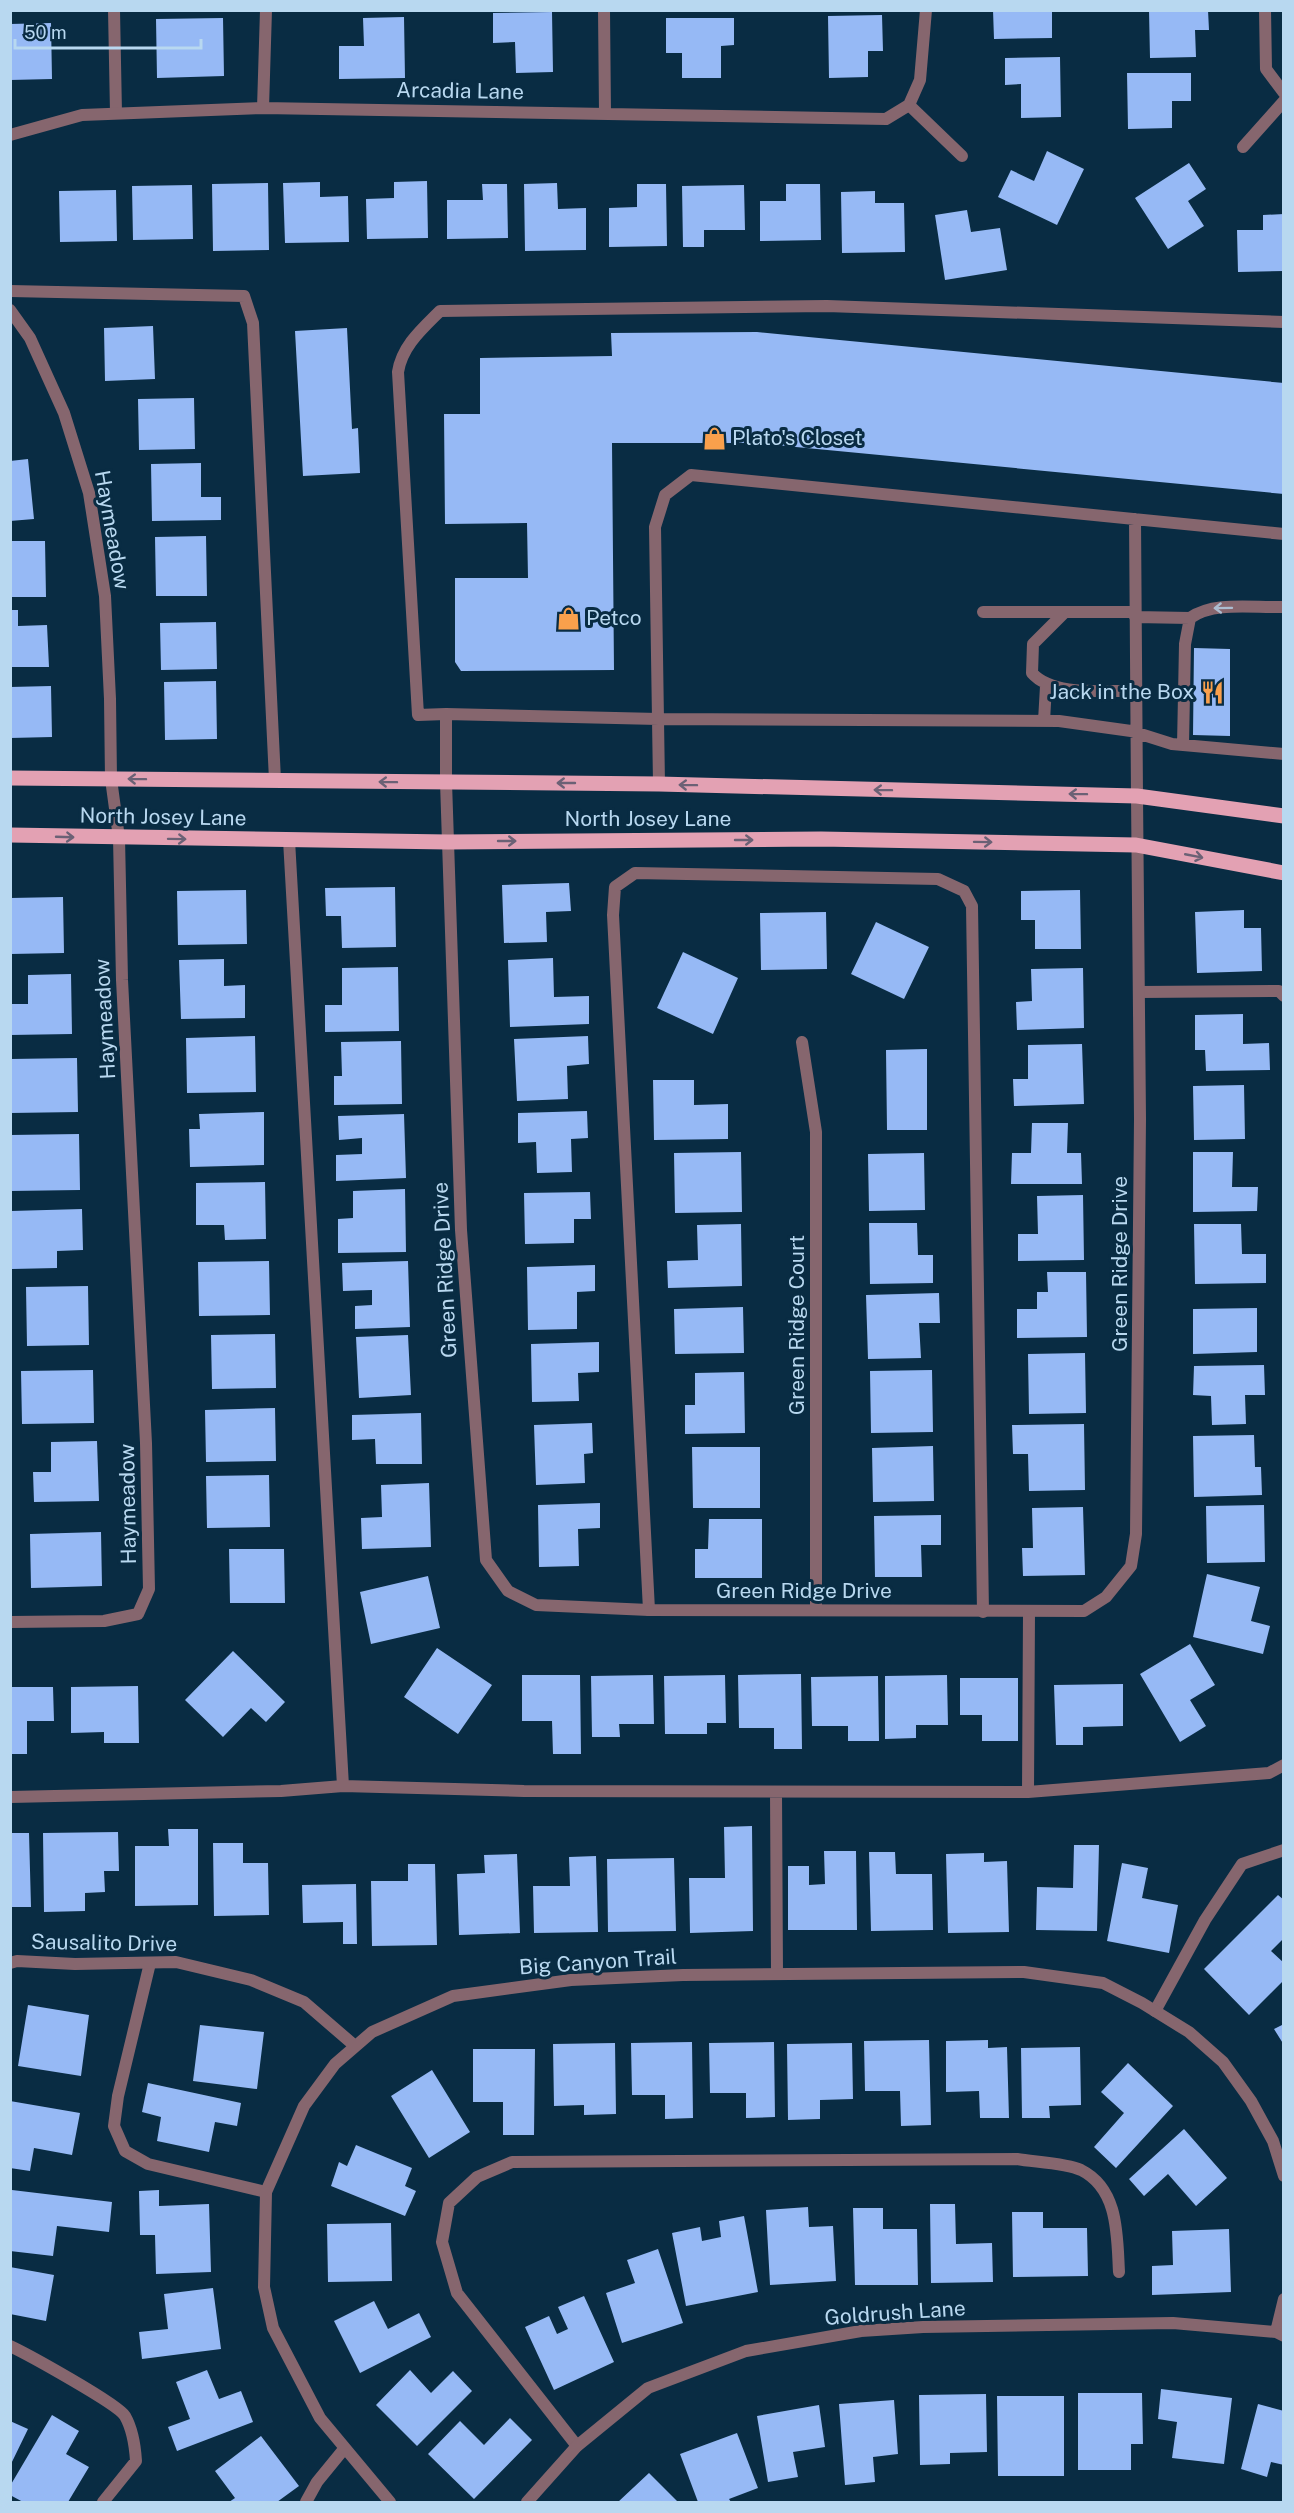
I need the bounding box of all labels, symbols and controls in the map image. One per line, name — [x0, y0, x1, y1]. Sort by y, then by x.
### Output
scale bar — [15, 12, 201, 50]
text: 50 m — [24, 22, 67, 43]
street label: Arcadia Lane — [396, 77, 524, 104]
shop icon: Plato's Closet — [701, 425, 727, 451]
place label: Plato's Closet — [732, 425, 863, 450]
street label: Haymeadow — [90, 468, 135, 592]
one-way arrow — [1214, 602, 1234, 614]
shop icon: Petco — [555, 605, 581, 631]
place label: Petco — [586, 605, 642, 630]
place label: Jack in the Box — [1049, 679, 1194, 704]
restaurant icon: Jack in the Box — [1199, 679, 1225, 705]
one-way arrow — [128, 773, 148, 785]
one-way arrow — [378, 776, 398, 787]
one-way arrow — [557, 777, 577, 789]
one-way arrow — [679, 779, 699, 791]
one-way arrow — [874, 784, 894, 795]
one-way arrow — [1069, 789, 1089, 800]
street label: North Josey Lane — [79, 803, 247, 830]
street label: North Josey Lane — [565, 806, 731, 831]
one-way arrow — [54, 831, 74, 842]
one-way arrow — [167, 833, 187, 845]
one-way arrow — [733, 834, 753, 846]
one-way arrow — [496, 835, 516, 847]
one-way arrow — [973, 836, 993, 848]
one-way arrow — [1183, 851, 1203, 862]
street label: Haymeadow — [89, 958, 120, 1080]
street label: Green Ridge Drive — [1107, 1176, 1132, 1352]
street label: Green Ridge Drive — [427, 1181, 462, 1359]
street label: Green Ridge Court — [784, 1235, 809, 1415]
street label: Haymeadow — [114, 1443, 141, 1565]
street label: Green Ridge Drive — [716, 1578, 892, 1603]
street label: Sausalito Drive — [31, 1929, 177, 1956]
street label: Big Canyon Trail — [518, 1944, 678, 1979]
street label: Goldrush Lane — [824, 2295, 966, 2330]

